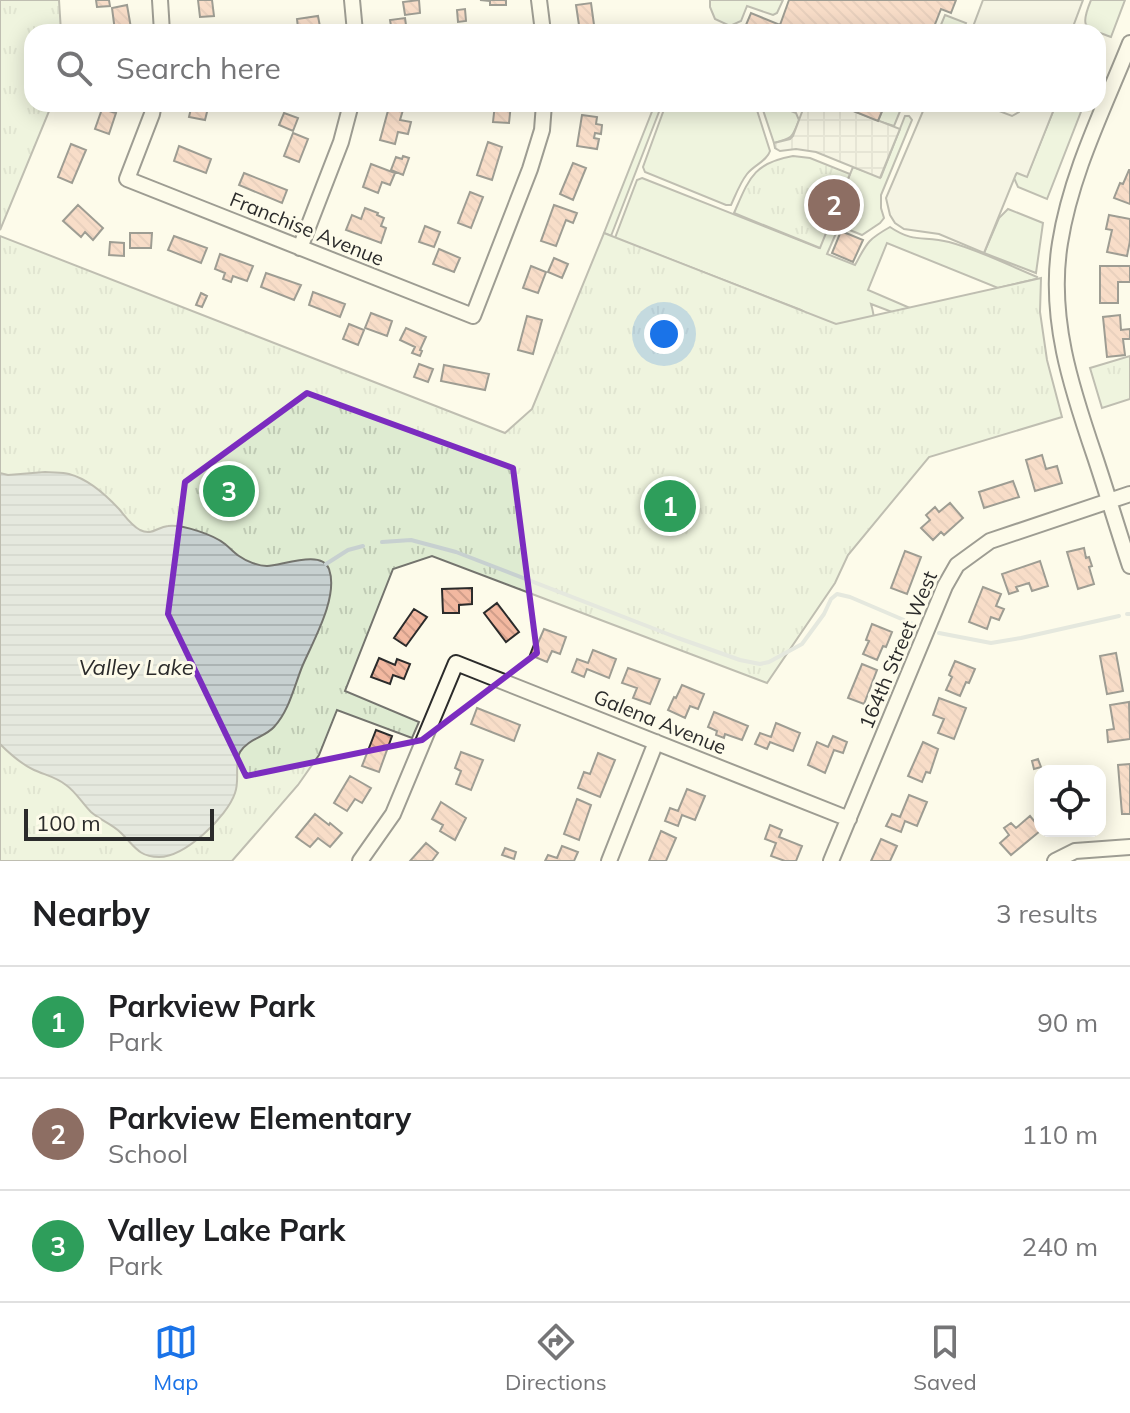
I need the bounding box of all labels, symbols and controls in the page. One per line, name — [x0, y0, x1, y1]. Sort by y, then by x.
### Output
search box — [24, 24, 1106, 112]
icon: search — [52, 46, 96, 90]
text: Search here — [116, 49, 281, 87]
pin: 2 — [808, 175, 860, 235]
street label: Franchise Avenue — [226, 186, 388, 271]
your location — [644, 314, 684, 354]
pin: 3 — [203, 461, 255, 521]
pin: 1 — [644, 476, 696, 536]
street label: 164th Street West — [853, 567, 942, 733]
water label: Valley Lake — [78, 653, 194, 681]
street label: Galena Avenue — [590, 684, 730, 760]
map controls — [1034, 765, 1106, 837]
button: locate — [1034, 765, 1106, 837]
scale bar — [24, 805, 214, 841]
text: 100 m — [36, 809, 101, 837]
text: Nearby — [32, 892, 150, 935]
text: 3 results — [996, 897, 1098, 930]
text: Parkview Park — [108, 987, 315, 1025]
text: 1 — [50, 1006, 66, 1039]
text: 90 m — [1037, 1006, 1098, 1039]
text: Park — [108, 1025, 163, 1058]
text: Parkview Elementary — [108, 1099, 411, 1137]
text: 2 — [50, 1118, 66, 1151]
text: 110 m — [1022, 1118, 1098, 1151]
text: School — [108, 1137, 188, 1170]
text: Valley Lake Park — [108, 1211, 345, 1249]
text: 3 — [50, 1230, 66, 1263]
text: 240 m — [1022, 1230, 1098, 1263]
text: Park — [108, 1249, 163, 1282]
tab: Map — [153, 1320, 199, 1396]
tab: Directions — [505, 1320, 607, 1396]
tab: Saved — [913, 1320, 977, 1396]

